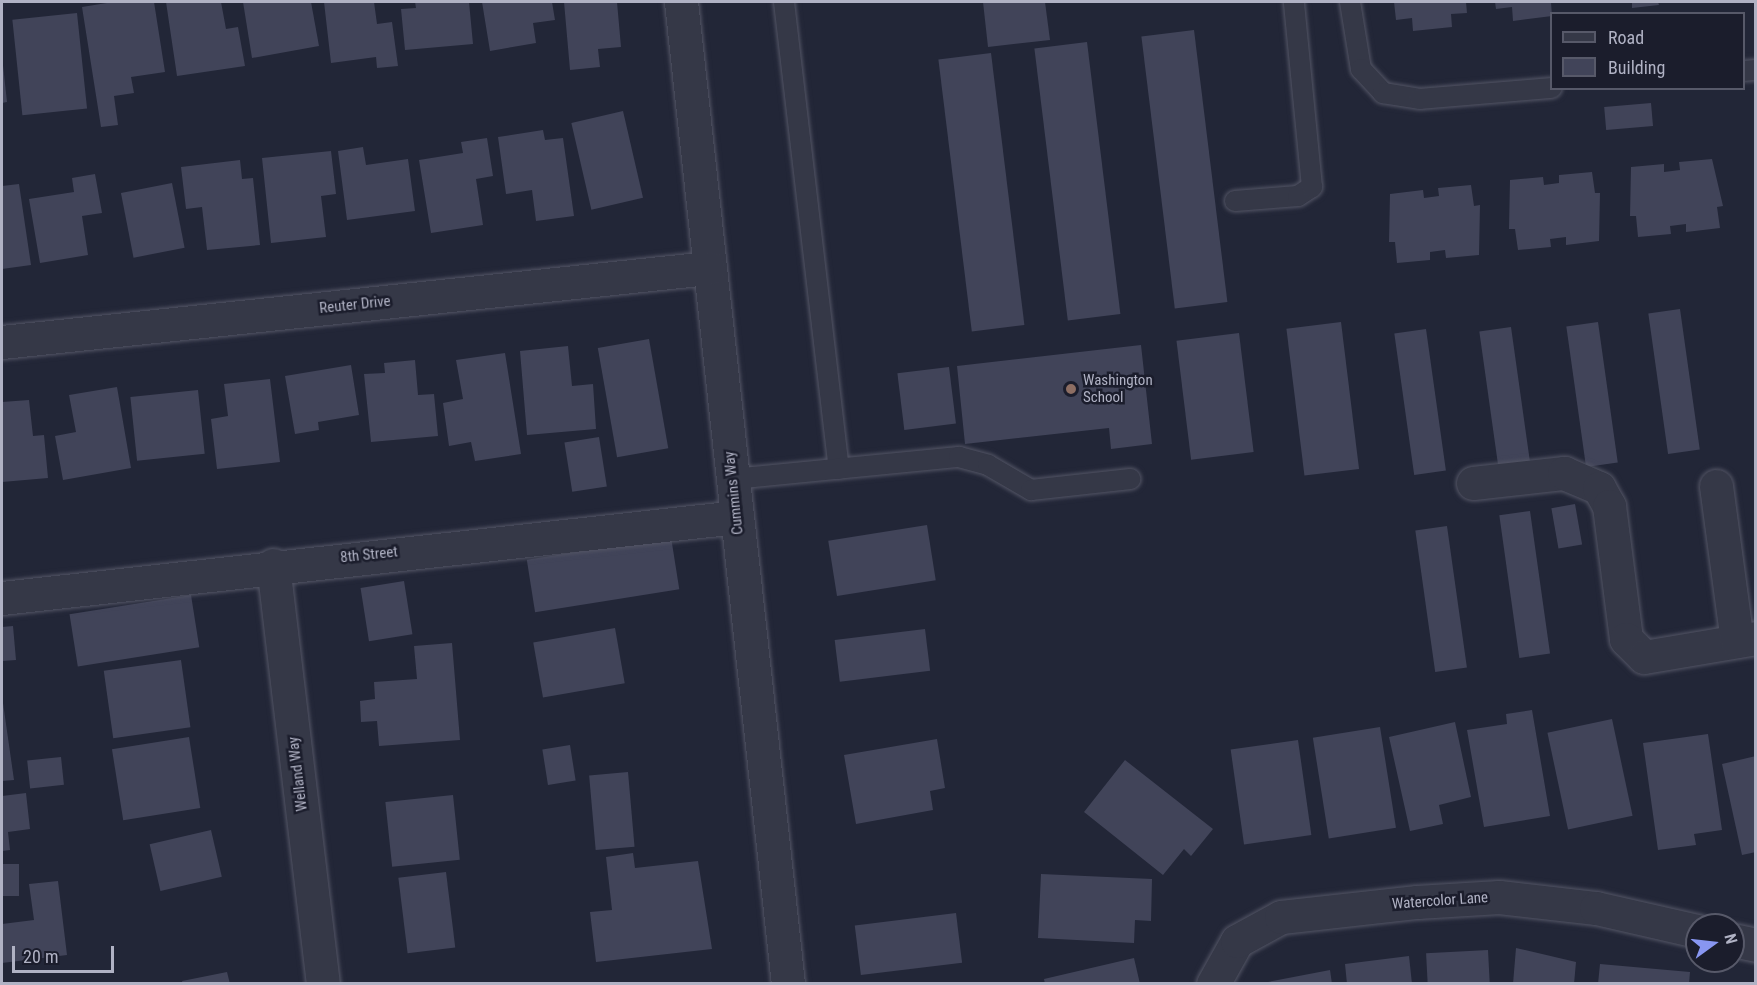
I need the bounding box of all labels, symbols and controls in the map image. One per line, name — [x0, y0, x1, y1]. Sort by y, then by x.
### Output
legend — [1550, 12, 1745, 90]
text: Road — [1608, 27, 1644, 48]
text: Building — [1608, 57, 1665, 78]
street label: Reuter Drive — [318, 292, 392, 318]
place label: Washington School — [1083, 371, 1153, 406]
marker: Washington School — [1064, 382, 1078, 396]
street label: Cummins Way — [721, 450, 747, 536]
street label: 8th Street — [339, 543, 399, 567]
street label: Welland Way — [284, 736, 312, 812]
street label: Watercolor Lane — [1391, 889, 1489, 913]
north arrow — [1685, 913, 1745, 973]
text: N — [1720, 932, 1741, 946]
scale bar — [15, 934, 117, 972]
text: 20 m — [23, 946, 58, 967]

